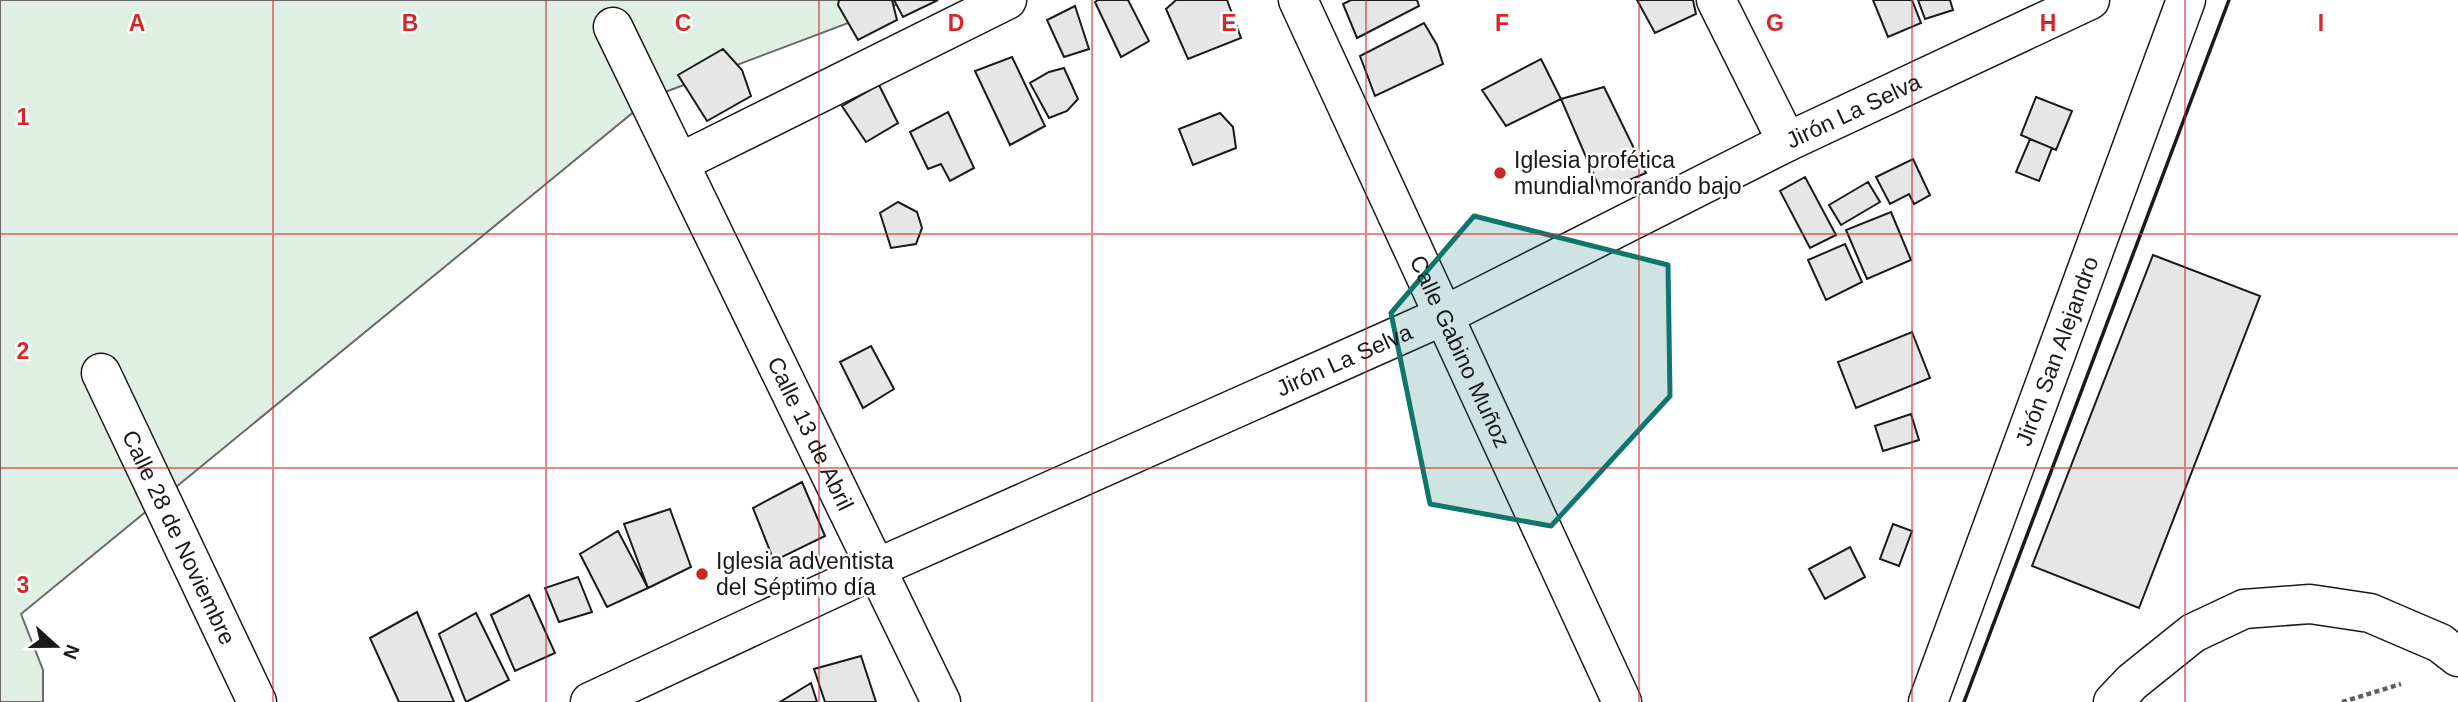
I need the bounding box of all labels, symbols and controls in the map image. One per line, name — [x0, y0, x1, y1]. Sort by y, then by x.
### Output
text: A — [129, 10, 145, 36]
text: B — [402, 10, 418, 36]
text: C — [675, 10, 691, 36]
text: D — [948, 10, 964, 36]
text: E — [1221, 10, 1237, 36]
text: F — [1495, 10, 1509, 36]
text: G — [1766, 10, 1784, 36]
text: H — [2040, 10, 2056, 36]
text: I — [2318, 10, 2324, 36]
street label: Jirón La Selva — [1782, 68, 1925, 154]
text: 1 — [17, 104, 30, 130]
place label: Iglesia profética mundial morando bajo — [1514, 147, 1742, 199]
marker: Iglesia profética mundial morando bajo — [1492, 165, 1508, 181]
street label: Calle Gabino Muñoz — [1405, 251, 1516, 451]
street label: Jirón San Alejandro — [2010, 253, 2104, 449]
street label: Jirón La Selva — [1272, 318, 1416, 402]
text: 2 — [17, 338, 29, 364]
street label: Calle 13 de Abril — [762, 352, 859, 515]
street label: Calle 28 de Noviembre — [117, 426, 241, 649]
place label: Iglesia adventista del Séptimo día — [716, 548, 894, 600]
marker: Iglesia adventista del Séptimo día — [694, 566, 710, 582]
text: 3 — [17, 572, 29, 598]
north arrow — [21, 611, 91, 681]
text: N — [59, 642, 84, 662]

